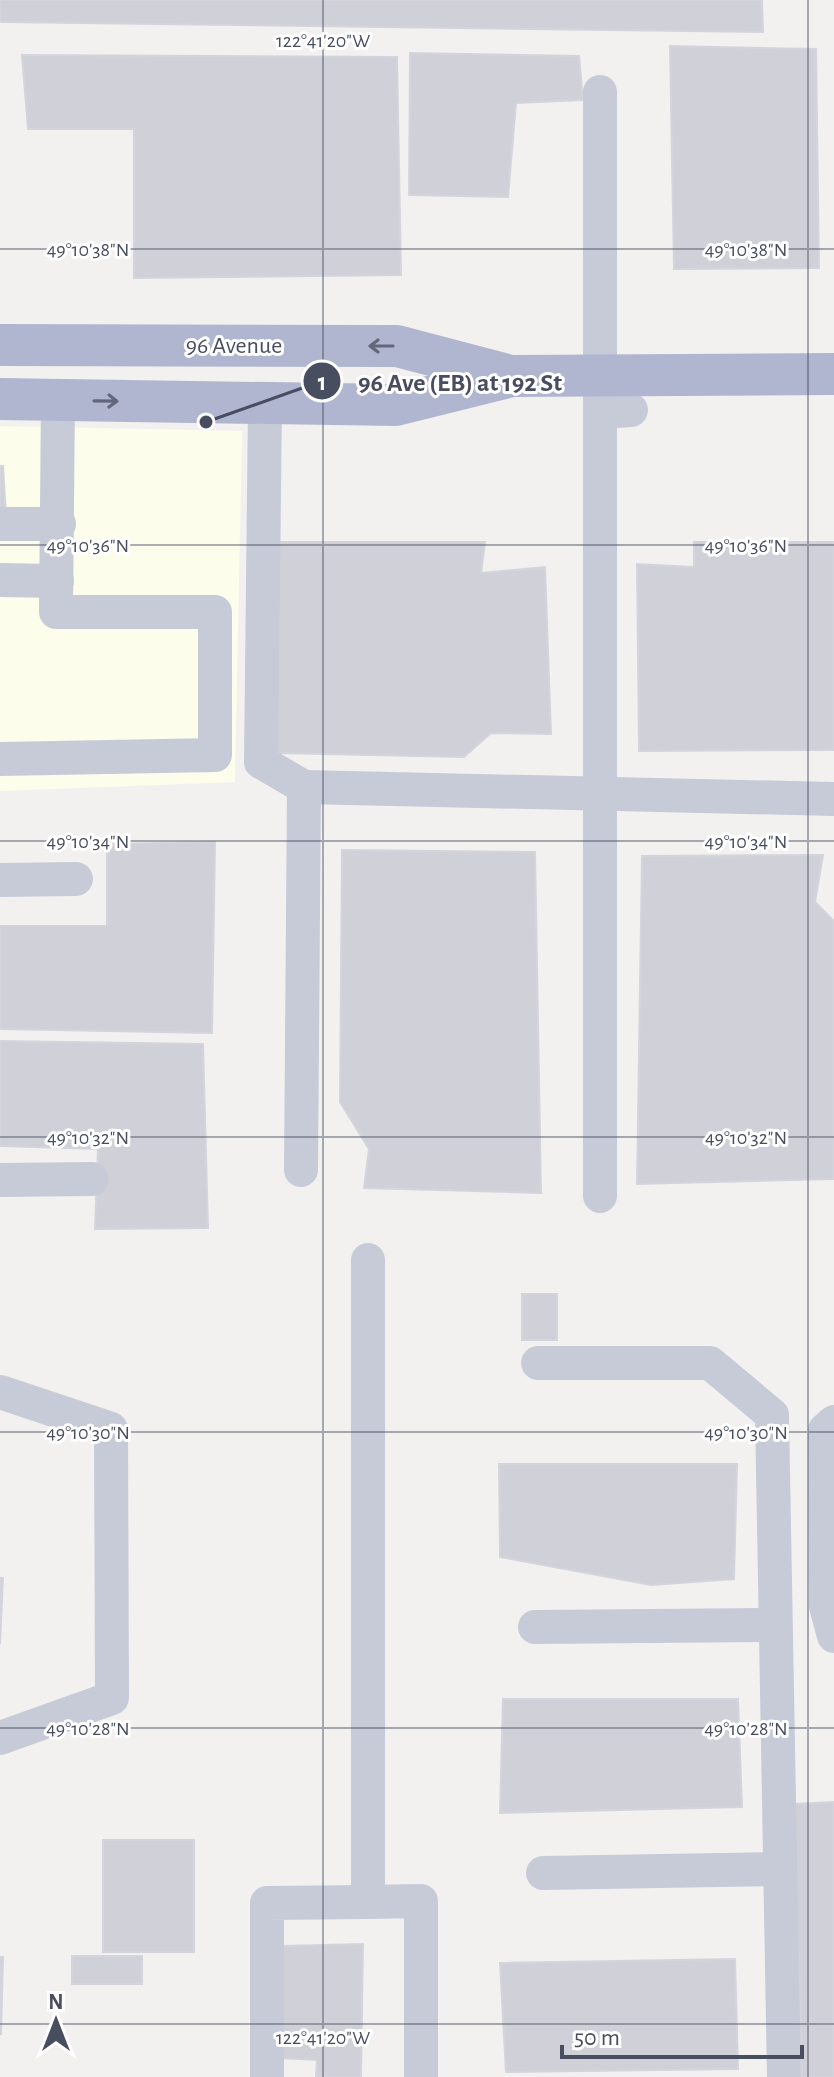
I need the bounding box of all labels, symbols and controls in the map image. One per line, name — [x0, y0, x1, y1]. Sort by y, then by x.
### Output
text: 122°41'20"W — [276, 31, 370, 51]
text: 49°10'38"N — [47, 240, 129, 260]
text: 49°10'38"N — [705, 240, 787, 260]
street label: 96 Avenue — [186, 334, 282, 358]
one-way arrow — [368, 338, 395, 354]
callout: 96 Ave (EB) at 192 St — [302, 356, 578, 406]
text: 96 Ave (EB) at 192 St — [358, 370, 562, 396]
text: 1 — [318, 371, 326, 395]
one-way arrow — [92, 393, 119, 409]
text: 49°10'36"N — [47, 536, 129, 556]
text: 49°10'36"N — [705, 536, 787, 556]
text: 49°10'34"N — [47, 832, 129, 852]
text: 49°10'34"N — [705, 832, 787, 852]
text: 49°10'32"N — [47, 1128, 129, 1148]
text: 49°10'32"N — [705, 1128, 787, 1148]
text: 49°10'30"N — [46, 1423, 130, 1443]
text: 49°10'30"N — [704, 1423, 788, 1443]
text: 49°10'28"N — [46, 1719, 130, 1739]
text: 49°10'28"N — [704, 1719, 788, 1739]
north arrow — [16, 1981, 96, 2061]
text: N — [48, 1991, 64, 2013]
scale bar — [562, 2009, 802, 2059]
text: 50 m — [574, 2026, 620, 2050]
text: 122°41'20"W — [276, 2028, 370, 2048]

